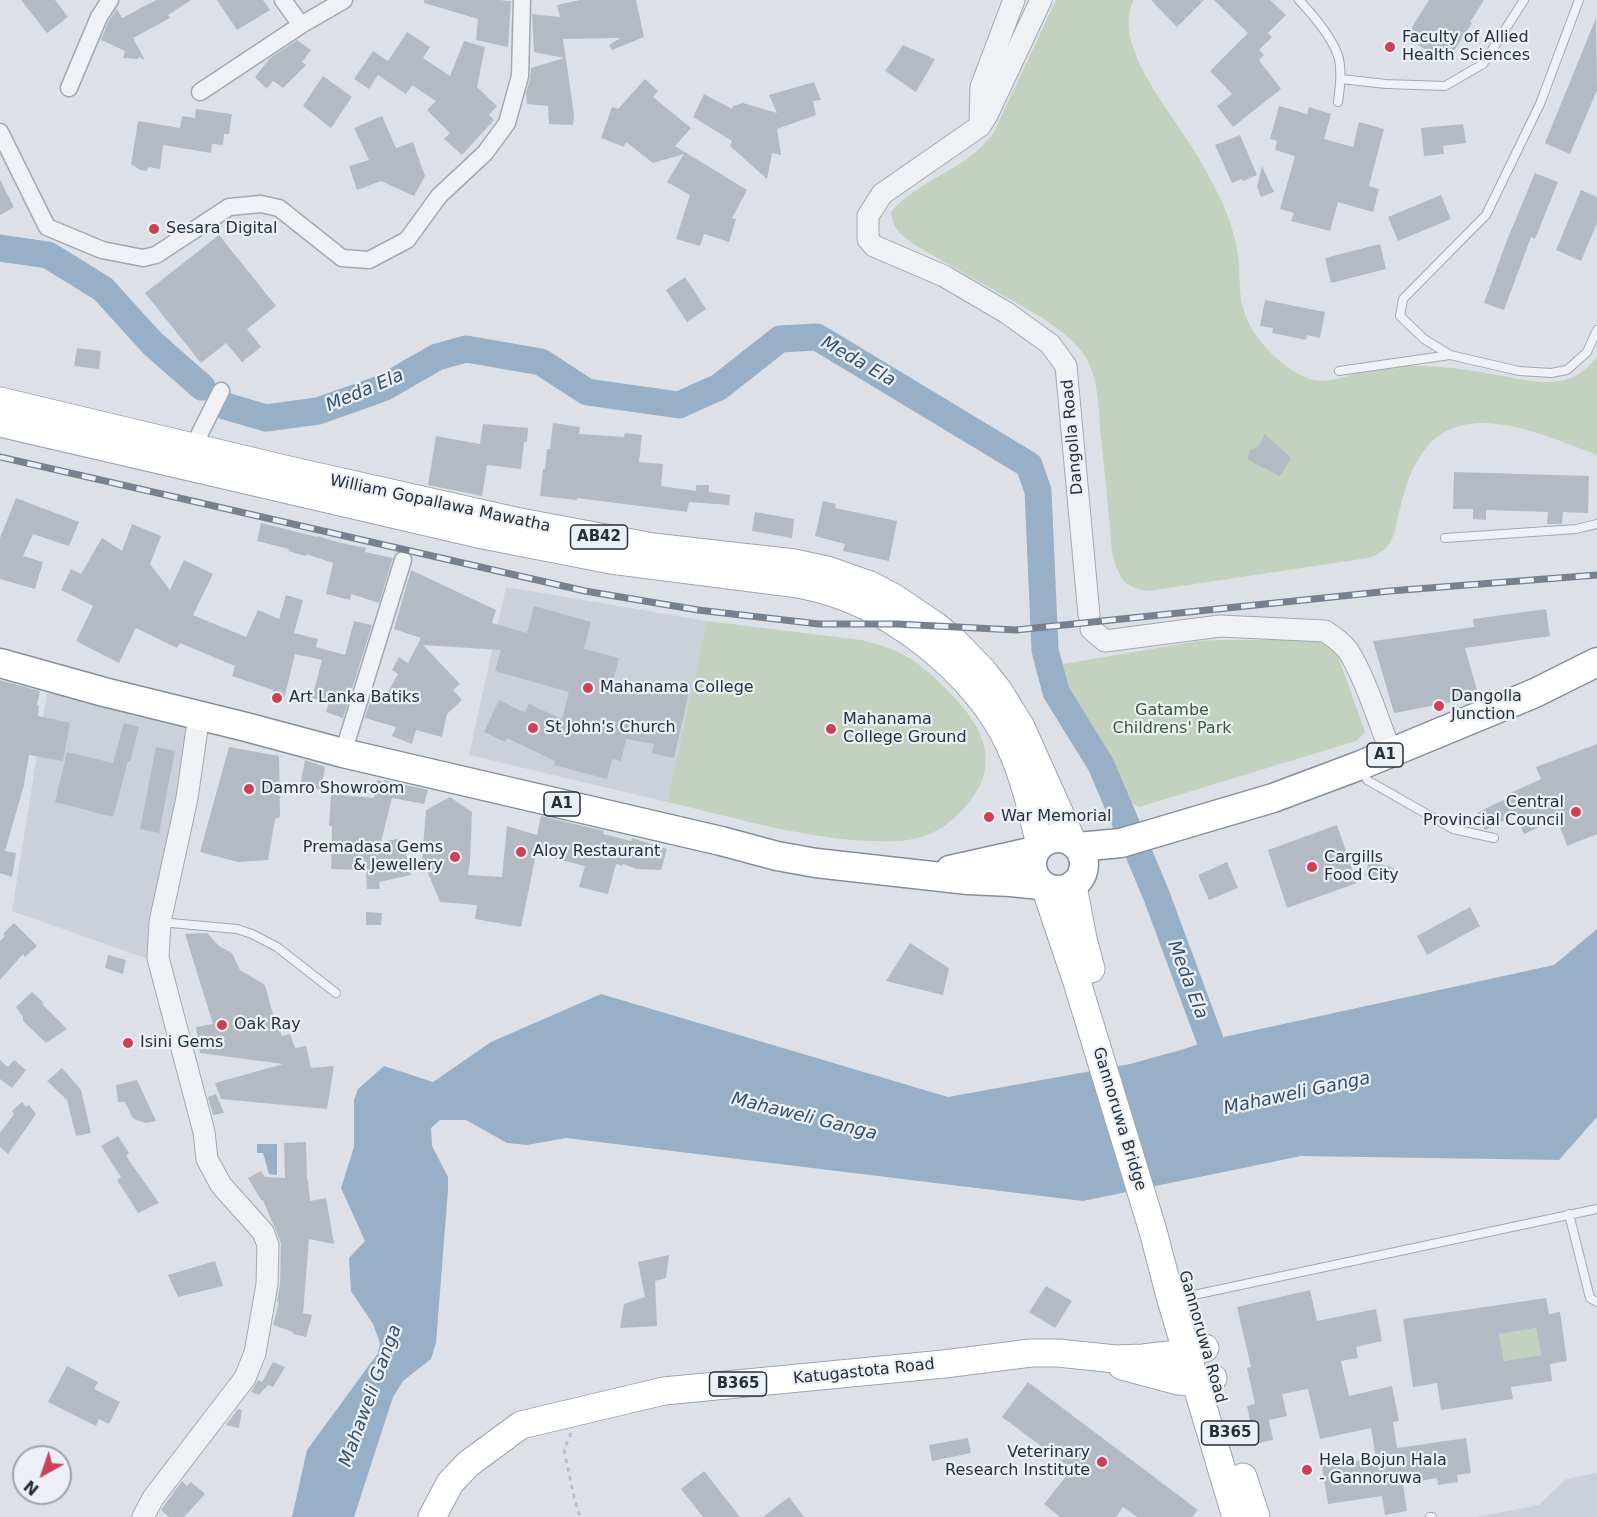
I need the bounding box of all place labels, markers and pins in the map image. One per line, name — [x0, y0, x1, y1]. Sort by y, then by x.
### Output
place label: Faculty of Allied Health Sciences — [1402, 28, 1530, 66]
marker: Faculty of Allied Health Sciences — [1383, 40, 1397, 54]
place label: Sesara Digital — [166, 219, 278, 239]
marker: Sesara Digital — [147, 222, 161, 236]
place label: Mahanama College — [600, 678, 754, 698]
marker: Mahanama College — [581, 681, 595, 695]
place label: Dangolla Junction — [1451, 687, 1522, 725]
place label: Art Lanka Batiks — [289, 688, 420, 708]
marker: Art Lanka Batiks — [270, 691, 284, 705]
marker: Dangolla Junction — [1432, 699, 1446, 713]
place label: Mahanama College Ground — [843, 710, 967, 748]
place label: St John's Church — [545, 718, 676, 738]
marker: St John's Church — [526, 721, 540, 735]
marker: Mahanama College Ground — [824, 722, 838, 736]
place label: Damro Showroom — [261, 779, 404, 799]
marker: Damro Showroom — [242, 782, 256, 796]
place label: Central Provincial Council — [1423, 793, 1564, 831]
marker: Central Provincial Council — [1569, 805, 1583, 819]
place label: War Memorial — [1001, 807, 1112, 827]
marker: War Memorial — [982, 810, 996, 824]
place label: Premadasa Gems & Jewellery — [303, 838, 443, 876]
place label: Aloy Restaurant — [533, 842, 660, 862]
marker: Aloy Restaurant — [514, 845, 528, 859]
place label: Cargills Food City — [1324, 848, 1399, 886]
marker: Premadasa Gems & Jewellery — [448, 850, 462, 864]
marker: Cargills Food City — [1305, 860, 1319, 874]
place label: Oak Ray — [234, 1015, 301, 1035]
marker: Oak Ray — [215, 1018, 229, 1032]
place label: Isini Gems — [140, 1033, 223, 1053]
marker: Isini Gems — [121, 1036, 135, 1050]
place label: Veterinary Research Institute — [945, 1443, 1090, 1481]
place label: Hela Bojun Hala - Gannoruwa — [1319, 1451, 1447, 1489]
marker: Veterinary Research Institute — [1095, 1455, 1109, 1469]
marker: Hela Bojun Hala - Gannoruwa — [1300, 1463, 1314, 1477]

